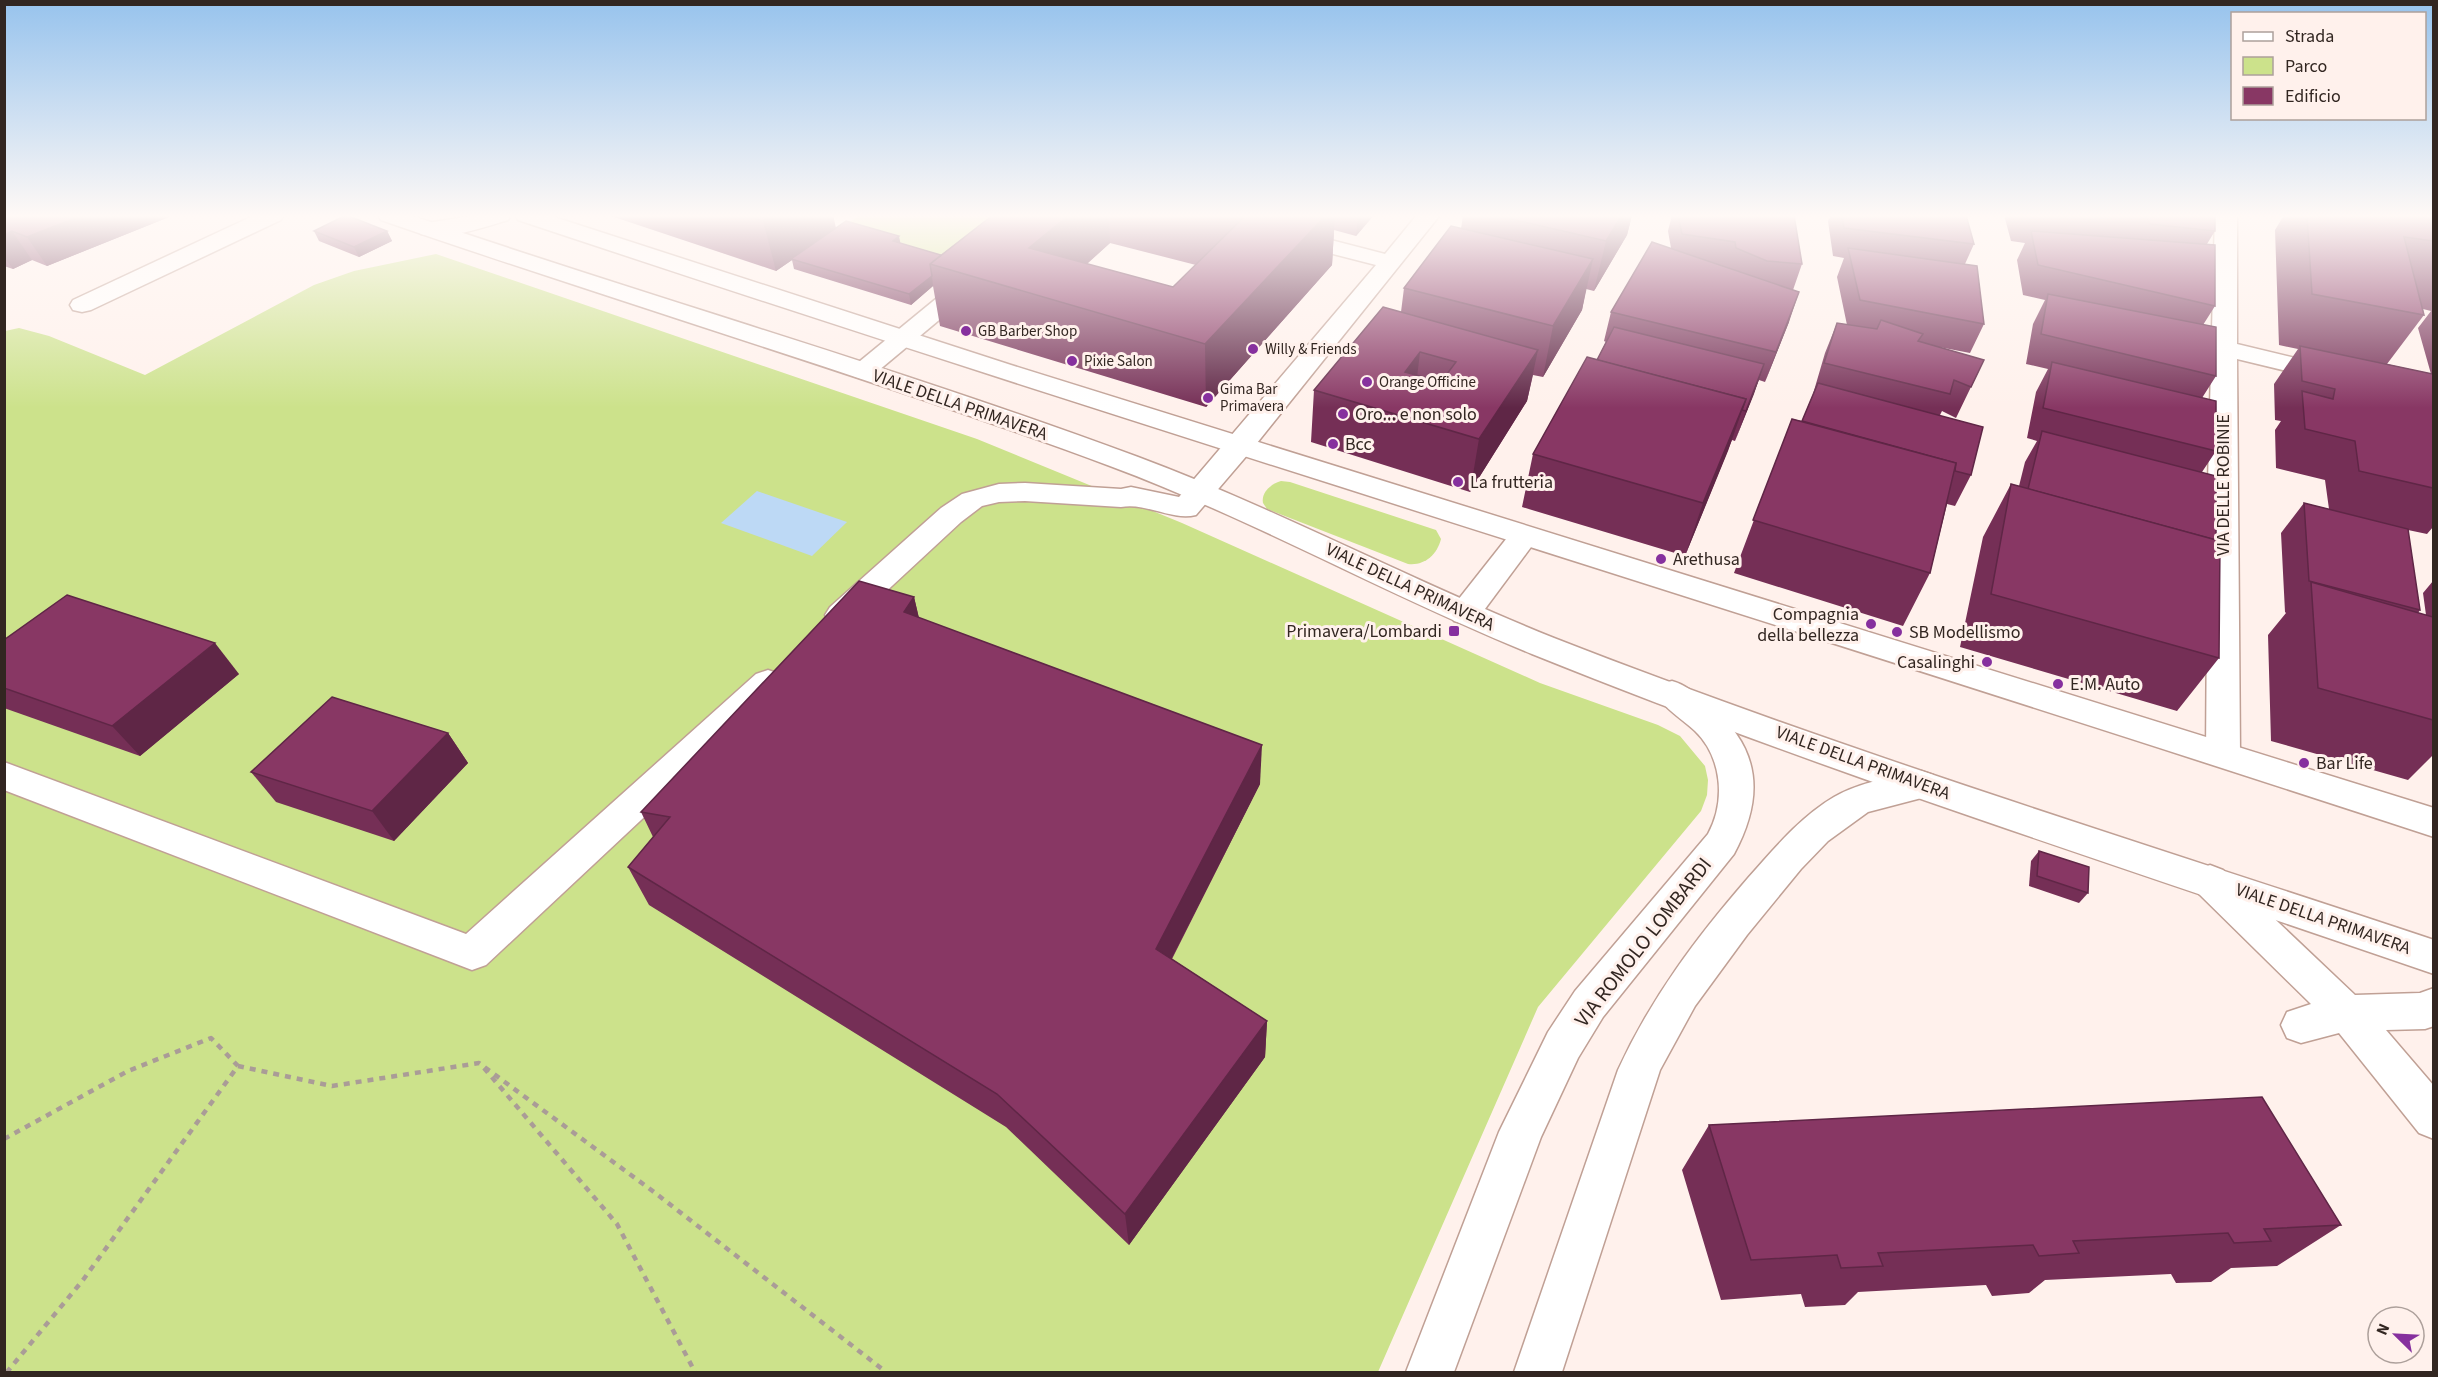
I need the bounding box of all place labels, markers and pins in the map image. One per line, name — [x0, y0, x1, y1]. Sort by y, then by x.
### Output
place label: GB Barber Shop — [978, 321, 1077, 342]
marker: GB Barber Shop — [959, 324, 973, 338]
place label: Willy & Friends — [1265, 339, 1357, 360]
marker: Willy & Friends — [1246, 342, 1260, 356]
place label: Pixie Salon — [1084, 351, 1153, 372]
marker: Pixie Salon — [1065, 354, 1079, 368]
place label: Orange Officine — [1379, 372, 1476, 393]
marker: Orange Officine — [1360, 375, 1374, 389]
place label: Gima Bar Primavera — [1220, 379, 1284, 417]
marker: Gima Bar Primavera — [1201, 391, 1215, 405]
place label: Oro... e non solo — [1355, 402, 1477, 427]
marker: Oro... e non solo — [1336, 407, 1350, 421]
place label: Bcc — [1345, 432, 1372, 457]
marker: Bcc — [1326, 437, 1340, 451]
place label: La frutteria — [1470, 470, 1553, 495]
marker: La frutteria — [1451, 475, 1465, 489]
place label: Arethusa — [1673, 547, 1740, 572]
marker: Arethusa — [1654, 552, 1668, 566]
place label: Compagnia della bellezza — [1757, 602, 1859, 648]
marker: Compagnia della bellezza — [1864, 617, 1878, 631]
place label: Primavera/Lombardi — [1286, 619, 1442, 644]
place label: SB Modellismo — [1909, 620, 2020, 645]
marker: Primavera/Lombardi — [1447, 624, 1461, 638]
marker: SB Modellismo — [1890, 625, 1904, 639]
place label: Casalinghi — [1897, 650, 1975, 675]
marker: Casalinghi — [1980, 655, 1994, 669]
place label: E.M. Auto — [2070, 672, 2140, 697]
marker: E.M. Auto — [2051, 677, 2065, 691]
place label: Bar Life — [2316, 751, 2373, 776]
marker: Bar Life — [2297, 756, 2311, 770]

